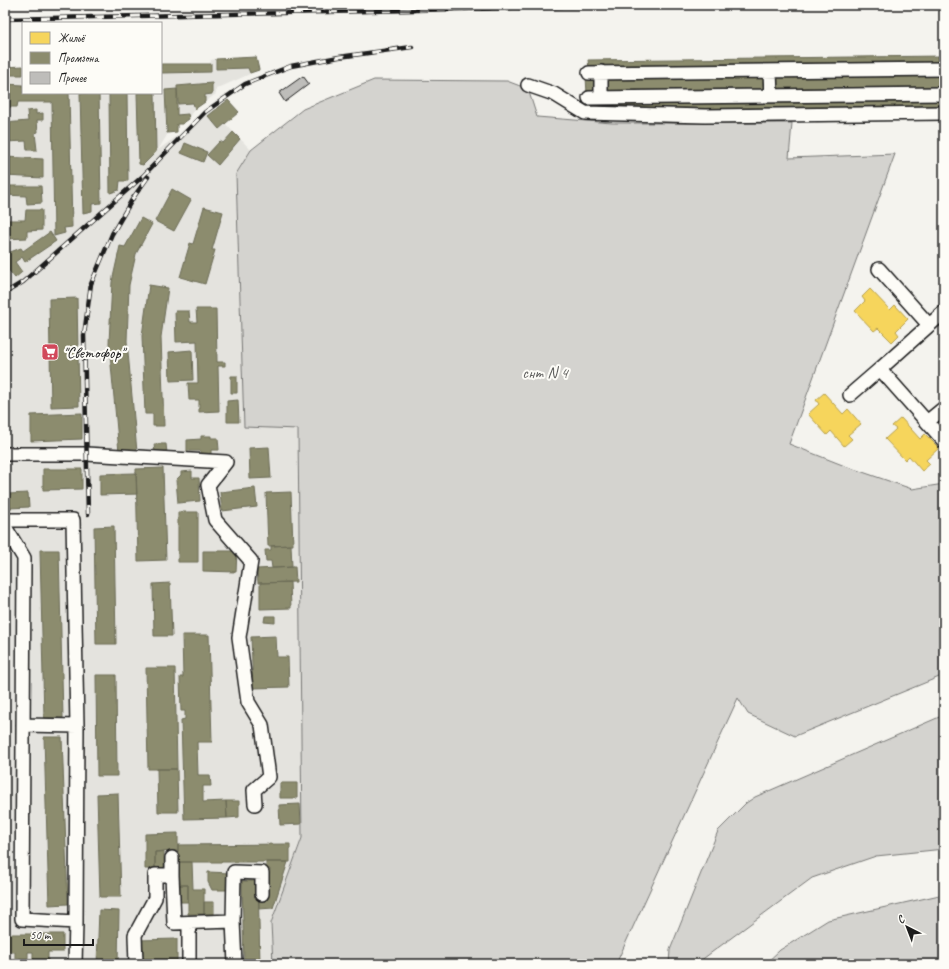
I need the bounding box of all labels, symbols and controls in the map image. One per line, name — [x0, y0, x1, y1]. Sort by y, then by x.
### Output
legend — [22, 22, 162, 94]
text: Жильё — [58, 30, 86, 46]
text: Промзона — [58, 50, 100, 66]
text: Прочее — [58, 70, 87, 86]
supermarket icon: "Светофор" — [40, 342, 60, 362]
place label: "Светофор" — [63, 343, 127, 363]
park label: снт N 4 — [522, 363, 570, 383]
north arrow — [887, 907, 927, 947]
text: С — [894, 911, 908, 927]
scale bar — [24, 921, 93, 947]
text: 50 m — [30, 927, 52, 943]

